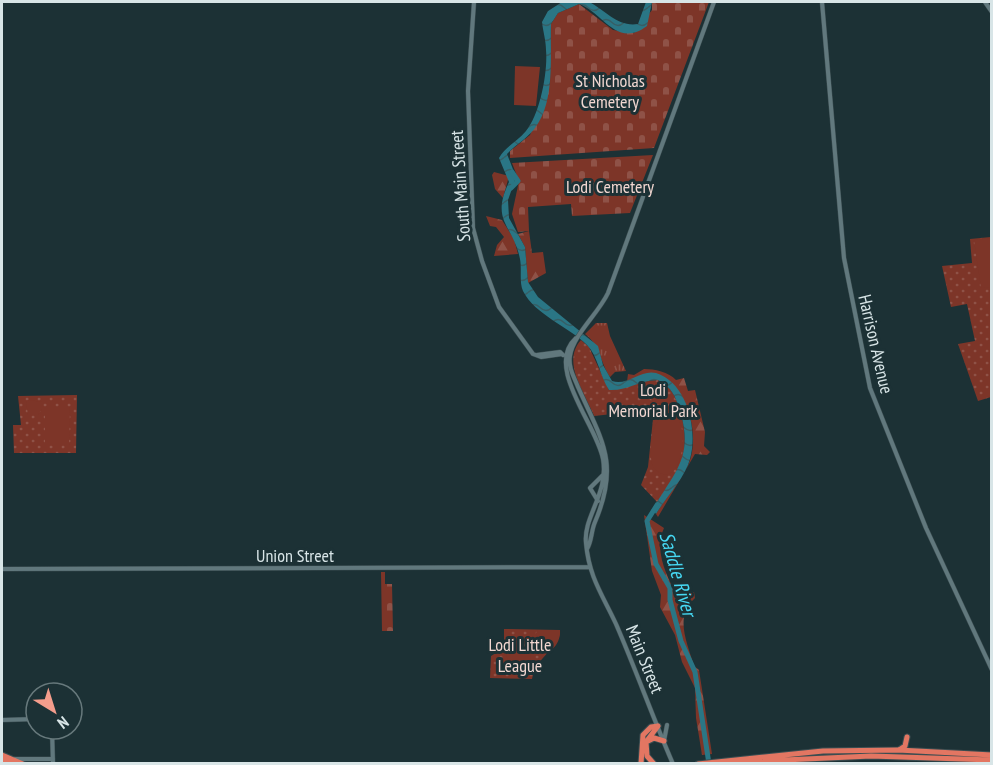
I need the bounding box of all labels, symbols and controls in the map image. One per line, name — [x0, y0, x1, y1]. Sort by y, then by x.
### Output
park label: St Nicholas Cemetery — [575, 69, 645, 113]
street label: South Main Street — [445, 130, 475, 242]
park label: Lodi Cemetery — [566, 175, 654, 198]
street label: Harrison Avenue — [853, 292, 899, 396]
park label: Lodi Memorial Park — [608, 378, 698, 422]
water label: Saddle River — [654, 529, 703, 622]
street label: Union Street — [256, 544, 334, 567]
street label: Main Street — [621, 622, 669, 697]
park label: Lodi Little League — [489, 633, 551, 677]
north arrow — [24, 681, 84, 741]
text: N — [54, 712, 73, 733]

